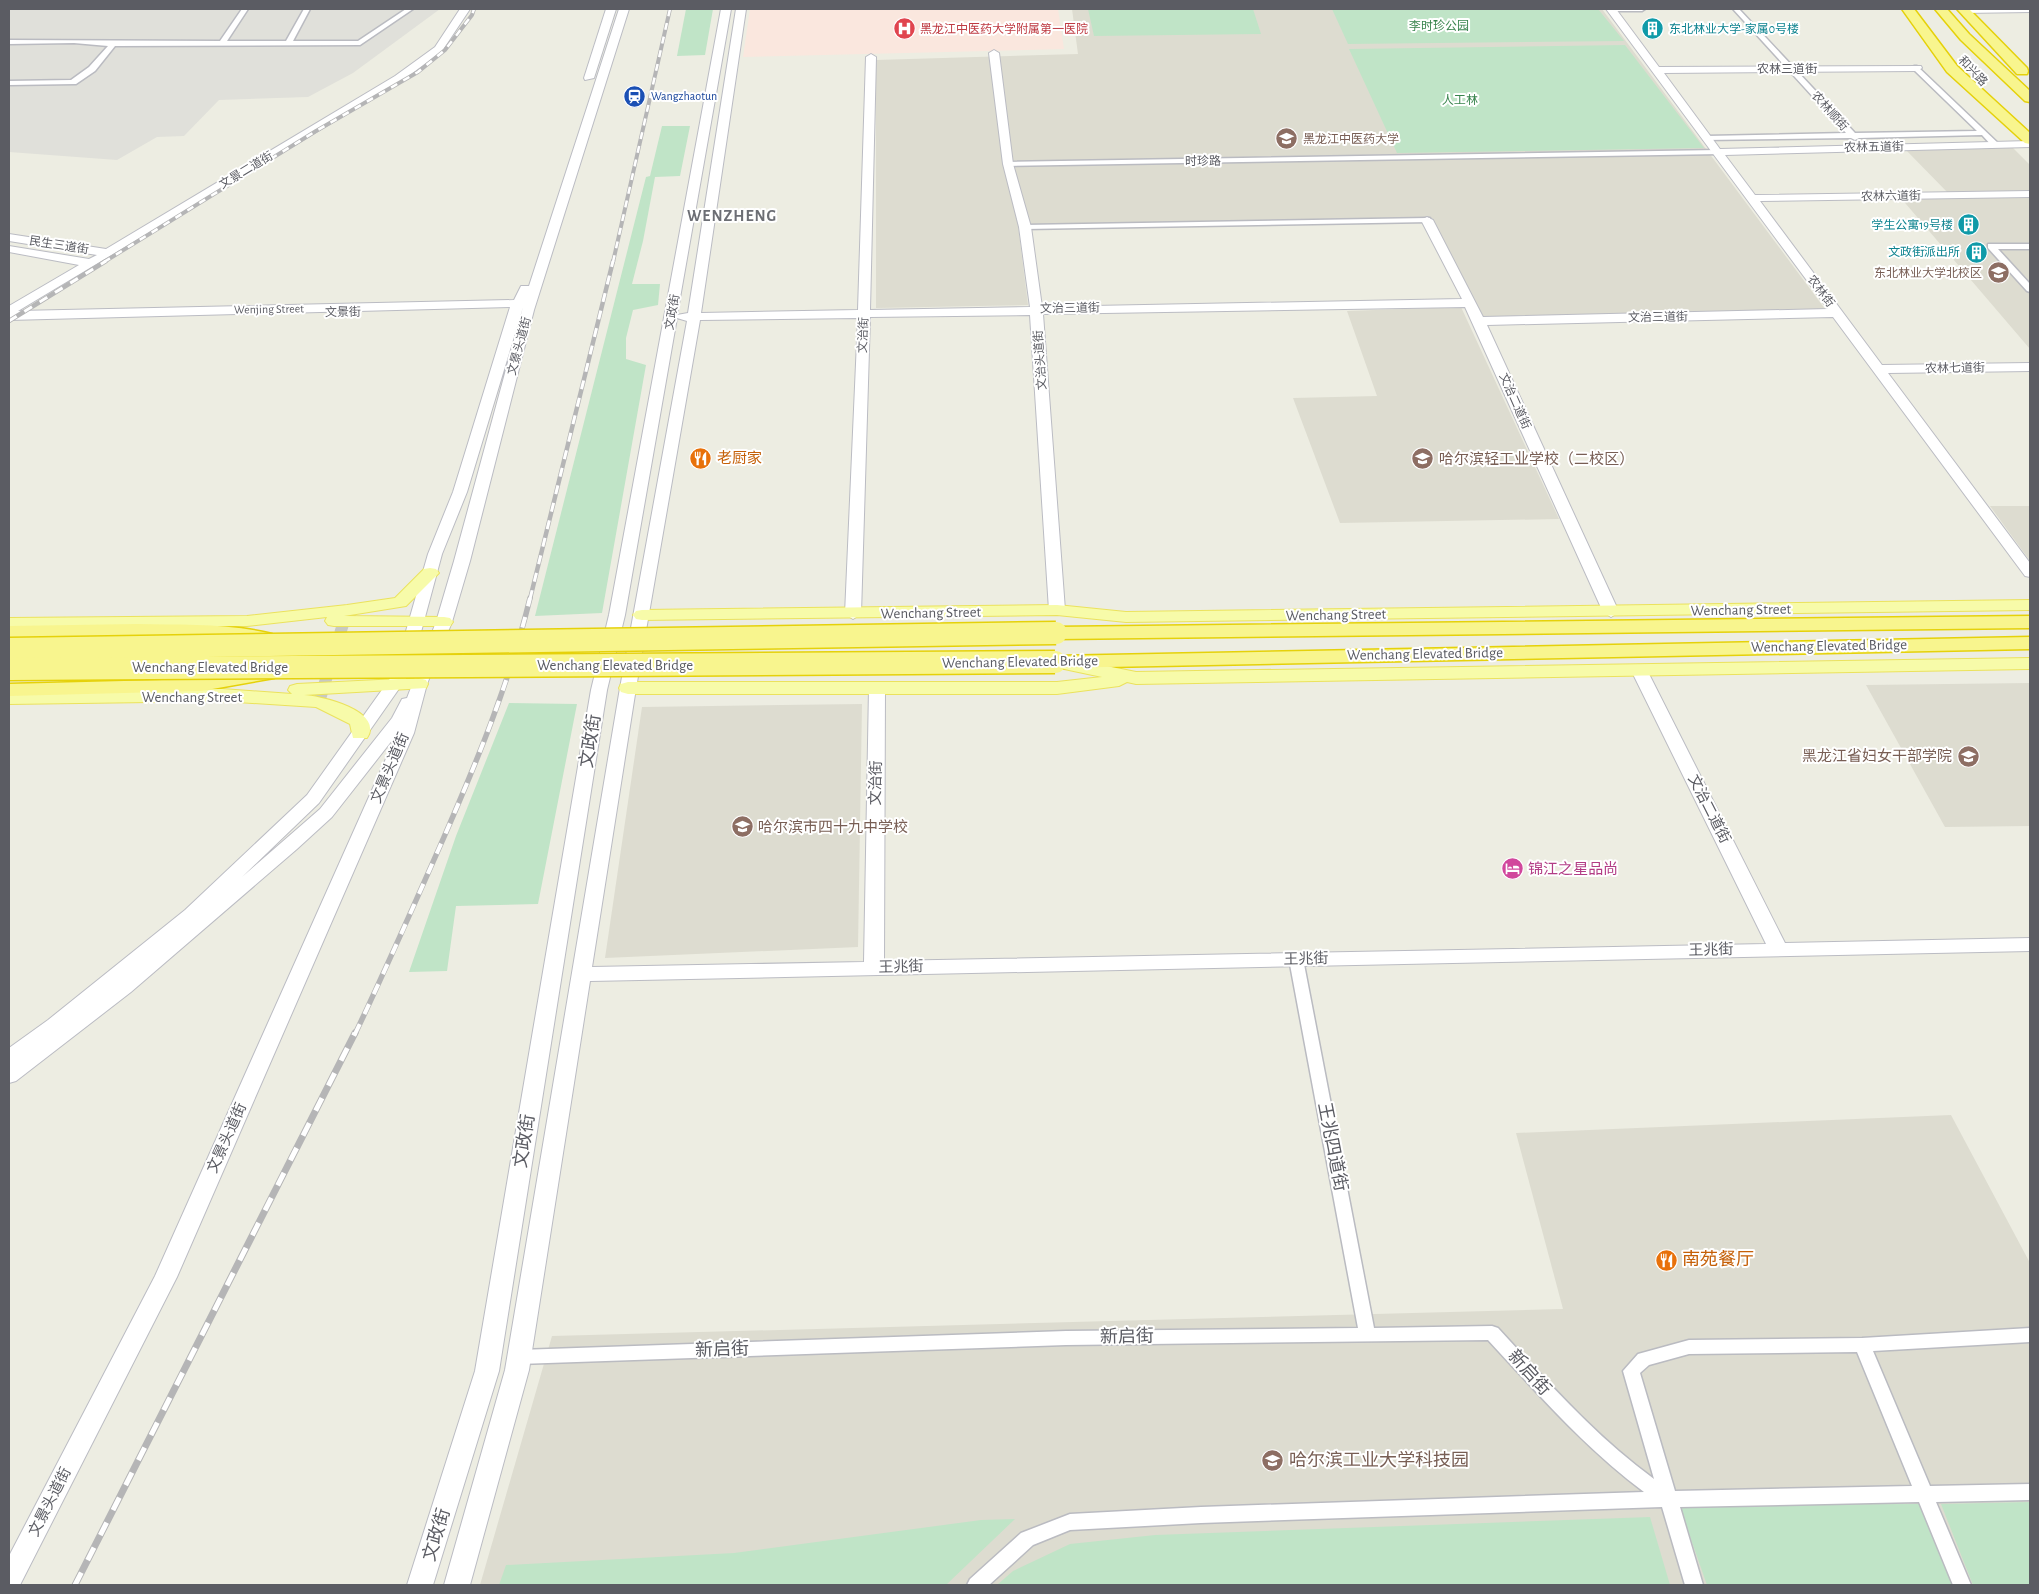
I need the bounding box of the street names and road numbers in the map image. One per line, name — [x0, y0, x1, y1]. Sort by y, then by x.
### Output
street label: 和兴路 — [1956, 53, 1990, 88]
street label: 农林三道街 — [1757, 62, 1817, 75]
street label: 农林顺街 — [1809, 88, 1851, 133]
street label: 农林五道街 — [1844, 139, 1904, 154]
street label: 文景二道街 — [217, 149, 275, 191]
street label: 时珍路 — [1185, 154, 1221, 167]
street label: 农林六道街 — [1861, 188, 1921, 203]
street label: 民生三道街 — [28, 233, 90, 256]
street label: 农林街 — [1805, 272, 1837, 309]
street label: 文政街 — [662, 293, 681, 331]
street label: 文治三道街 — [1040, 300, 1100, 315]
street label: Wenjing Street — [234, 302, 304, 317]
street label: 文景街 — [325, 305, 361, 318]
street label: 文治三道街 — [1628, 309, 1688, 324]
street label: 文景头道街 — [504, 315, 533, 377]
street label: 文治街 — [855, 317, 870, 353]
street label: 文治头道街 — [1031, 330, 1048, 390]
street label: 农林七道街 — [1925, 360, 1985, 375]
street label: 文治二道街 — [1497, 371, 1534, 431]
street label: Wenchang Street — [1691, 602, 1792, 618]
street label: Wenchang Street — [881, 605, 982, 621]
street label: Wenchang Street — [1286, 607, 1387, 623]
street label: Wenchang Elevated Bridge — [1751, 637, 1907, 655]
street label: Wenchang Elevated Bridge — [1347, 645, 1503, 663]
street label: Wenchang Elevated Bridge — [942, 653, 1098, 671]
street label: Wenchang Elevated Bridge — [537, 658, 693, 673]
street label: Wenchang Elevated Bridge — [132, 660, 288, 675]
street label: Wenchang Street — [142, 690, 243, 705]
street label: 文政街 — [576, 713, 604, 769]
street label: 文景头道街 — [368, 730, 412, 805]
street label: 文治街 — [867, 760, 884, 806]
street label: 文治二道街 — [1685, 772, 1734, 846]
street label: 王兆街 — [1688, 941, 1734, 958]
street label: 王兆街 — [1283, 950, 1329, 967]
street label: 王兆街 — [878, 958, 924, 975]
street label: 文景头道街 — [204, 1100, 249, 1175]
street label: 王兆四道街 — [1315, 1101, 1351, 1193]
street label: 文政街 — [510, 1113, 538, 1169]
street label: 新启街 — [1100, 1326, 1154, 1346]
street label: 新启街 — [695, 1338, 749, 1360]
street label: 新启街 — [1504, 1346, 1555, 1399]
street label: 文景头道街 — [25, 1465, 74, 1539]
street label: 文政街 — [419, 1506, 454, 1563]

